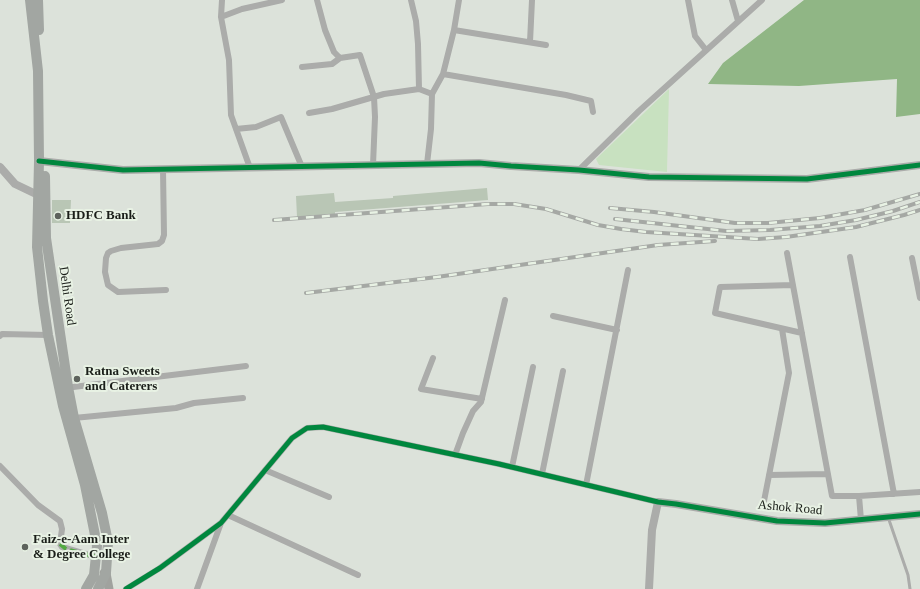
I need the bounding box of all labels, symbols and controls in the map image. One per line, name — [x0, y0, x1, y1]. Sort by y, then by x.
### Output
place label: HDFC Bank — [66, 208, 137, 224]
marker: HDFC Bank — [53, 211, 63, 221]
street label: Delhi Road — [55, 262, 79, 330]
place label: Ratna Sweets and Caterers — [85, 364, 172, 395]
marker: Ratna Sweets and Caterers — [72, 374, 82, 384]
street label: Ashok Road — [753, 497, 827, 519]
place label: Faiz-e-Aam Inter & Degree College — [33, 532, 144, 563]
marker: Faiz-e-Aam Inter & Degree College — [20, 542, 30, 552]

